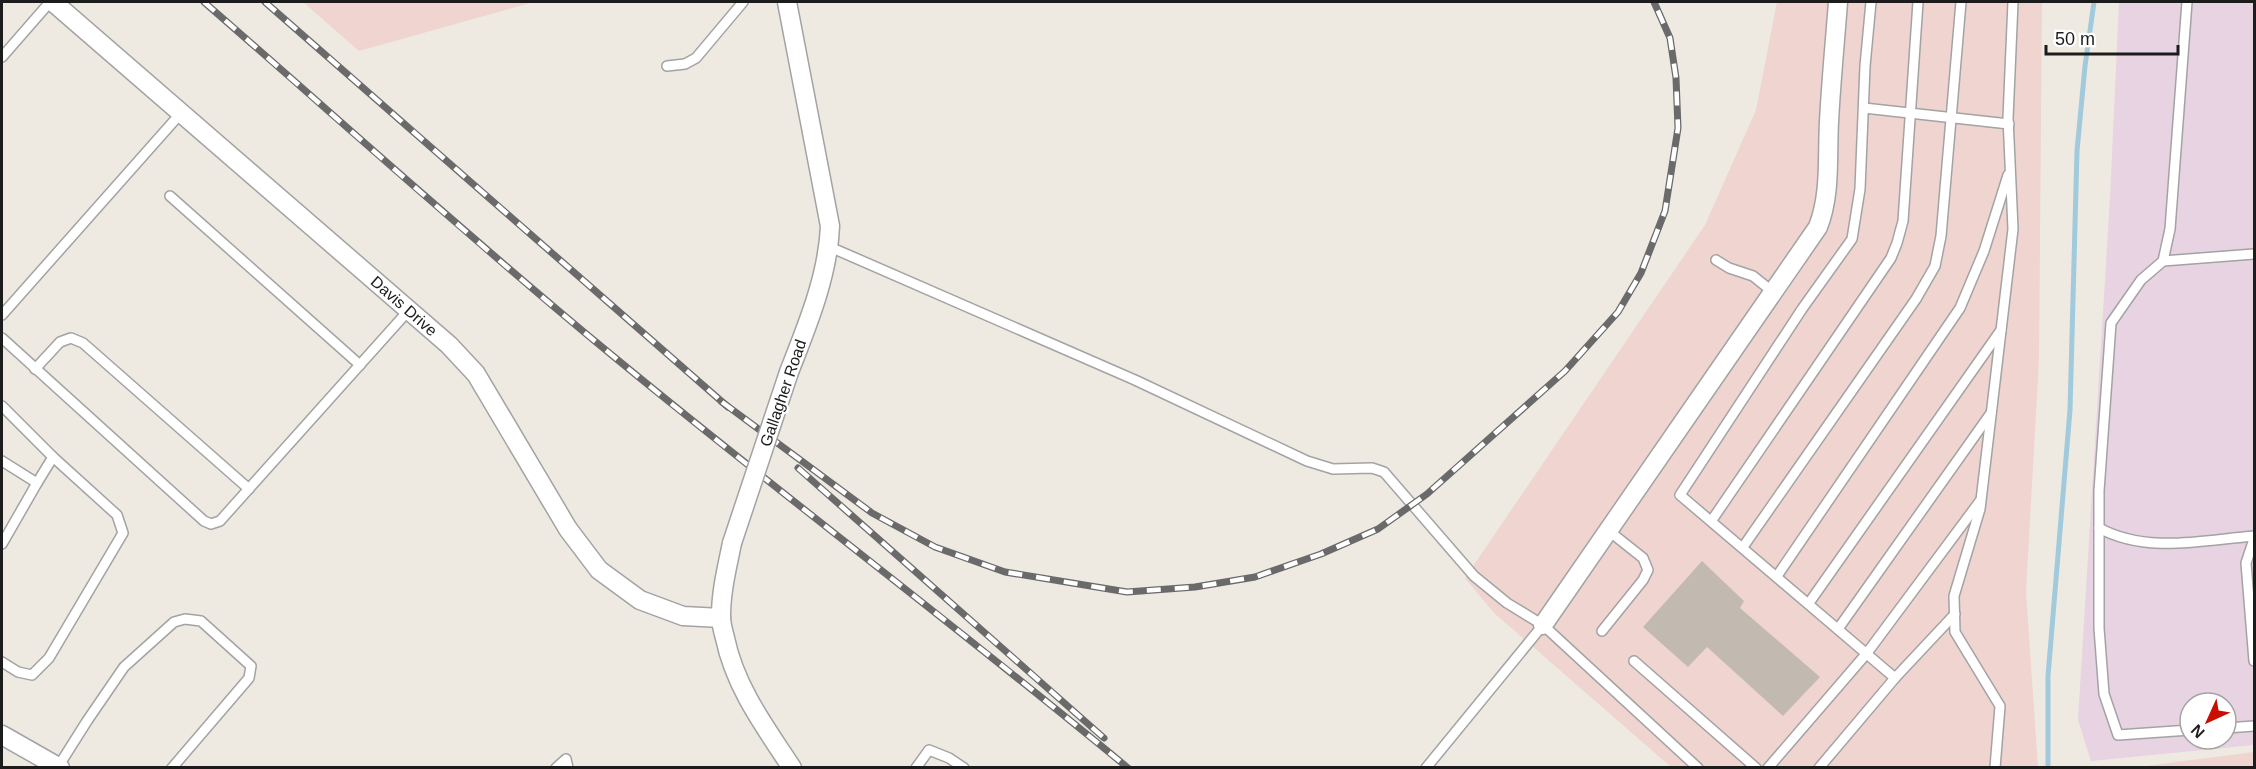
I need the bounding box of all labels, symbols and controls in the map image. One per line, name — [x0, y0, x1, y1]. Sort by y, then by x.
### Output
scale bar — [2046, 18, 2178, 56]
text: 50 m — [2055, 29, 2095, 49]
street label: Davis Drive — [368, 273, 441, 339]
street label: Gallagher Road — [757, 337, 809, 449]
north arrow — [2178, 691, 2238, 751]
text: N — [2188, 721, 2208, 741]

